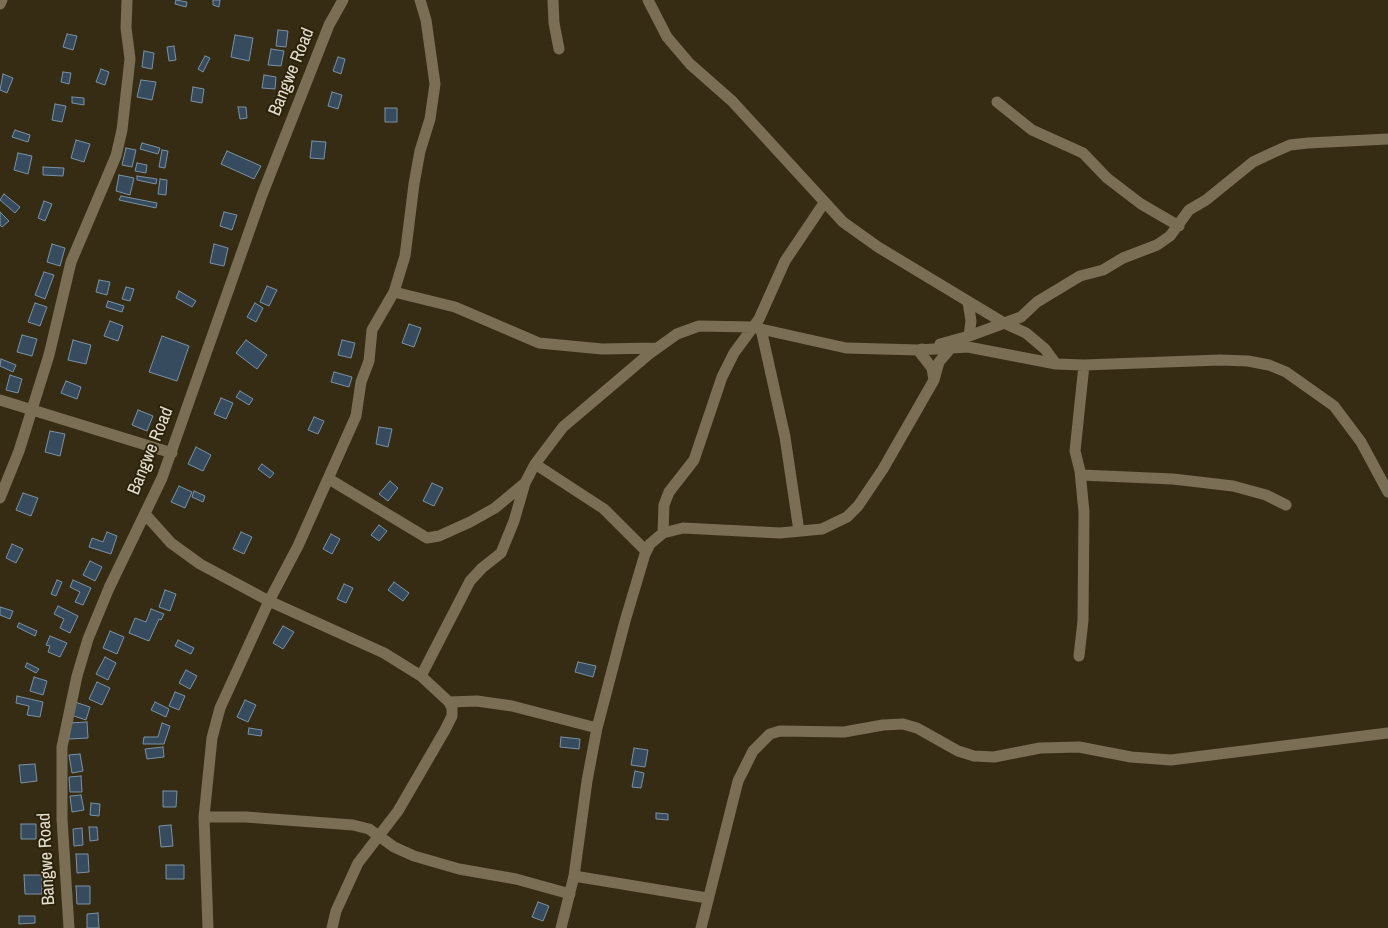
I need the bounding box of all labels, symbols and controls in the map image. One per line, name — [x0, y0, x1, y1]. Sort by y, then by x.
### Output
street label: Bangwe Road — [265, 25, 319, 119]
street label: Bangwe Road — [124, 404, 178, 498]
street label: Bangwe Road — [34, 812, 60, 906]

